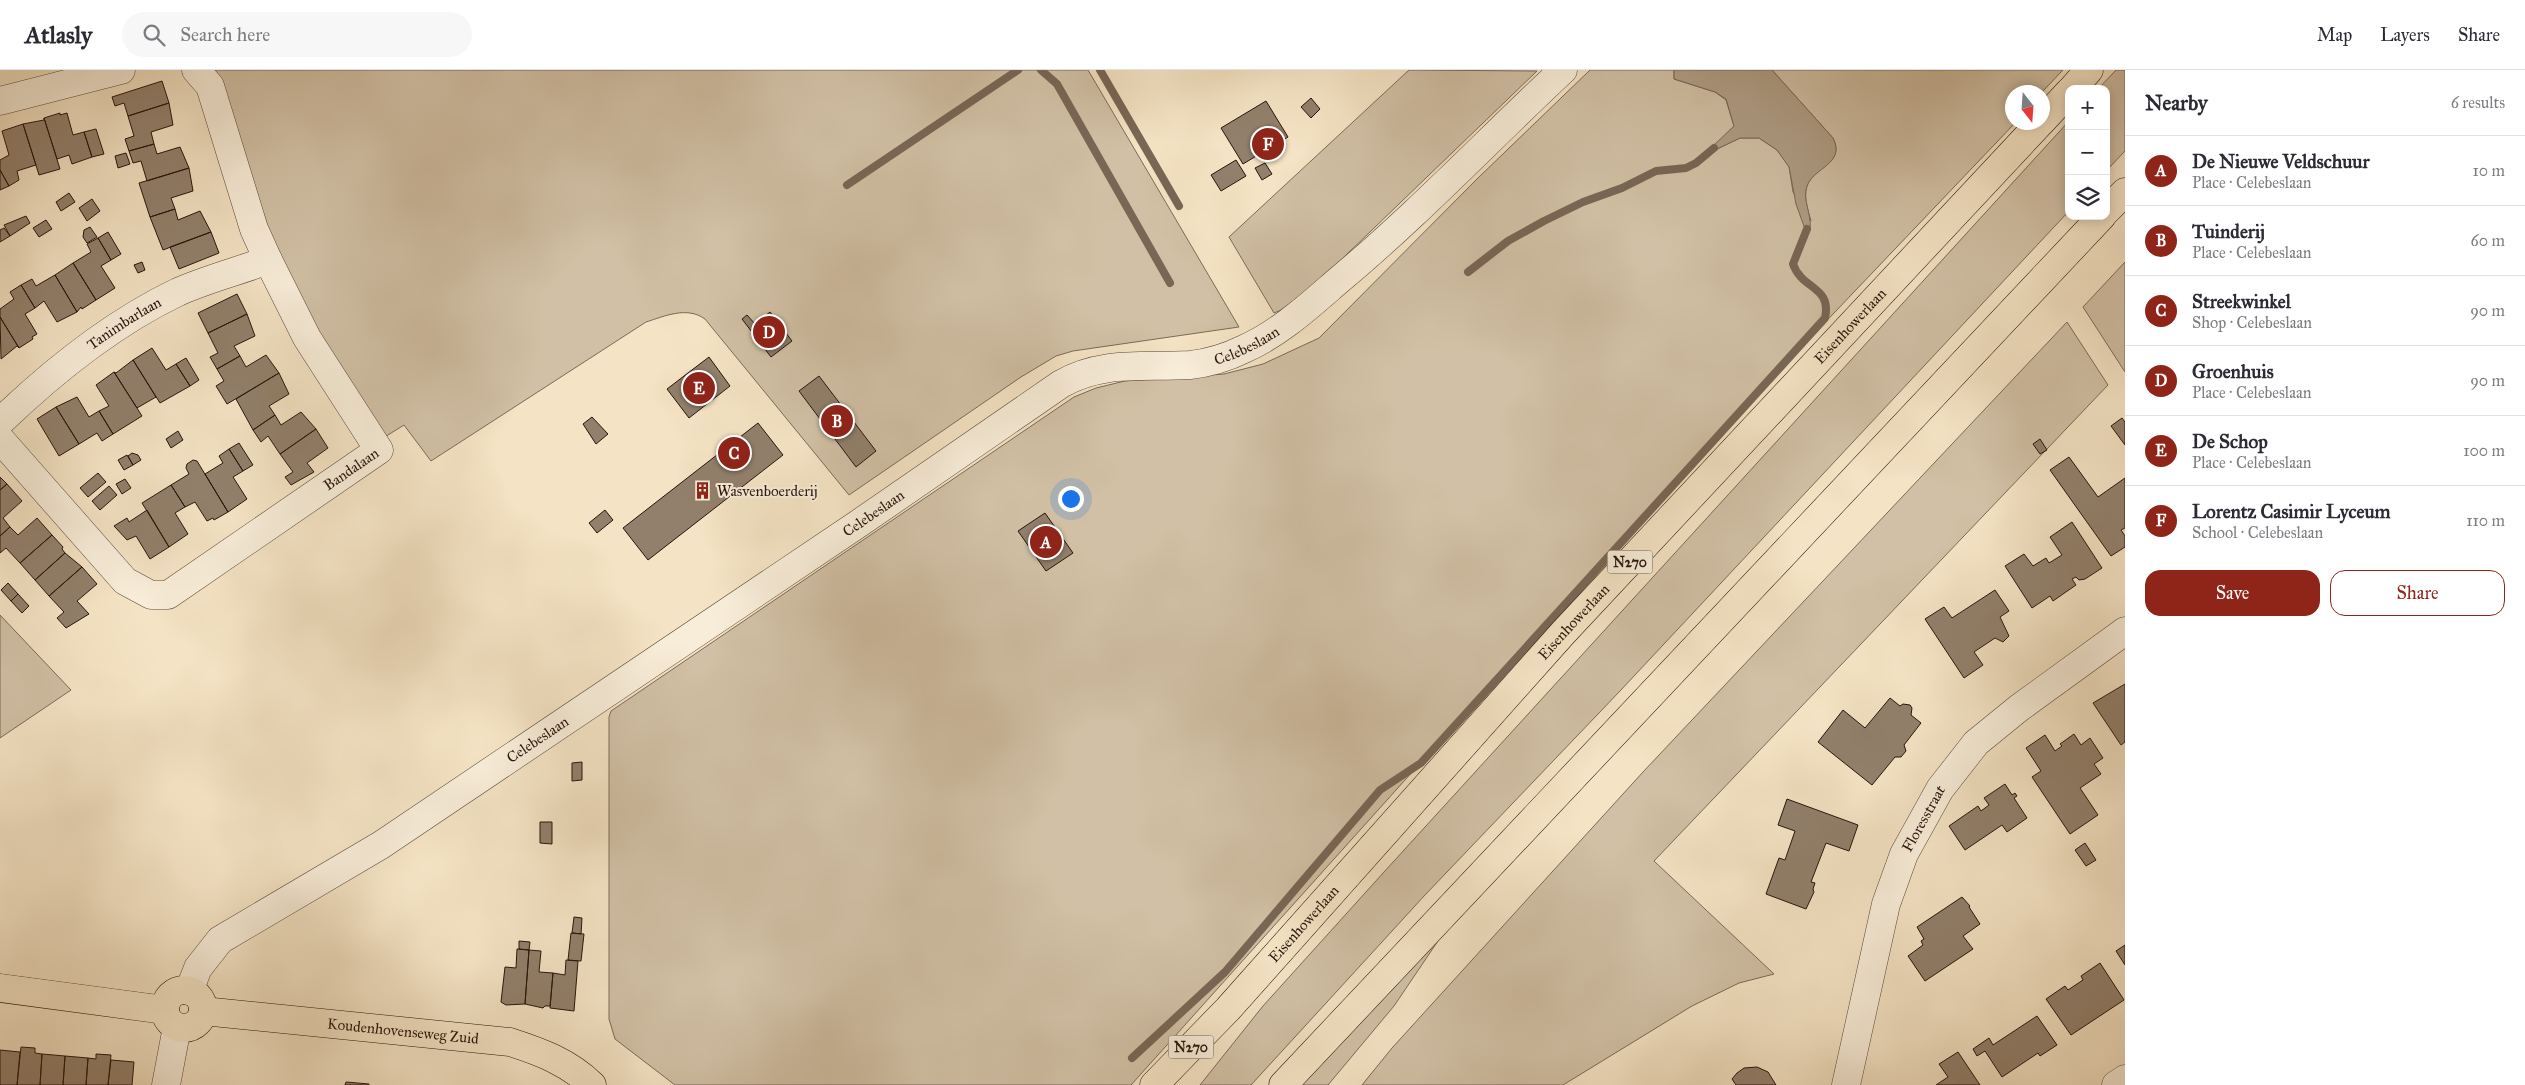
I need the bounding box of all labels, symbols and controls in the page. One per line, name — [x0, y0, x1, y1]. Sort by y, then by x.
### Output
search box — [122, 12, 472, 57]
text: Atlasly — [25, 20, 92, 50]
icon: search — [140, 21, 168, 49]
text: Search here — [180, 23, 270, 46]
text: Map — [2317, 24, 2352, 46]
text: Layers — [2380, 24, 2430, 46]
text: Share — [2458, 24, 2500, 46]
north arrow — [2005, 85, 2050, 130]
map controls — [2065, 85, 2110, 220]
button: + — [2065, 85, 2110, 130]
text: Nearby — [2145, 90, 2208, 116]
text: 6 results — [2451, 93, 2505, 112]
pin: F — [1252, 125, 1284, 163]
button: − — [2065, 130, 2110, 175]
text: De Nieuwe Veldschuur — [2192, 150, 2370, 173]
text: A — [2156, 161, 2166, 180]
text: 10 m — [2473, 161, 2505, 180]
text: Place · Celebeslaan — [2192, 173, 2311, 192]
button: layers — [2065, 175, 2110, 220]
text: Tuinderij — [2192, 220, 2265, 243]
text: B — [2156, 231, 2166, 250]
text: 60 m — [2471, 231, 2505, 250]
text: Place · Celebeslaan — [2192, 243, 2311, 262]
street label: Eisenhowerlaan — [1810, 284, 1890, 368]
text: Streekwinkel — [2192, 290, 2291, 313]
street label: Tanimbarlaan — [84, 293, 164, 354]
text: C — [2156, 301, 2166, 320]
text: 90 m — [2470, 301, 2505, 320]
pin: D — [753, 313, 785, 351]
text: Shop · Celebeslaan — [2192, 313, 2312, 332]
street label: Celebeslaan — [1212, 322, 1283, 369]
text: Groenhuis — [2192, 360, 2274, 383]
pin: E — [683, 369, 715, 407]
text: D — [2155, 371, 2167, 390]
text: 90 m — [2470, 371, 2505, 390]
text: Place · Celebeslaan — [2192, 383, 2311, 402]
pin: B — [821, 402, 853, 440]
text: De Schop — [2192, 430, 2268, 453]
pin: C — [718, 434, 750, 472]
text: E — [2155, 441, 2167, 460]
text: 100 m — [2463, 441, 2505, 460]
street label: Bandalaan — [320, 444, 382, 494]
text: Place · Celebeslaan — [2192, 453, 2311, 472]
building icon: Wasvenboerderij — [693, 481, 713, 501]
place label: Wasvenboerderij — [717, 482, 818, 500]
street label: Celebeslaan — [839, 486, 908, 541]
your location — [1058, 486, 1084, 512]
text: Lorentz Casimir Lyceum — [2192, 500, 2391, 523]
text: F — [2156, 511, 2166, 530]
text: 110 m — [2466, 511, 2505, 530]
pin: A — [1030, 523, 1062, 561]
text: School · Celebeslaan — [2192, 523, 2323, 542]
road number: N270 — [1608, 551, 1652, 574]
button: Save — [2145, 570, 2320, 616]
button: Share — [2330, 570, 2505, 616]
street label: Eisenhowerlaan — [1534, 580, 1613, 664]
street label: Celebeslaan — [503, 712, 572, 767]
street label: Floresstraat — [1898, 781, 1949, 855]
street label: Eisenhowerlaan — [1265, 882, 1343, 966]
street label: Koudenhovenseweg Zuid — [326, 1015, 480, 1048]
road number: N270 — [1168, 1036, 1214, 1059]

